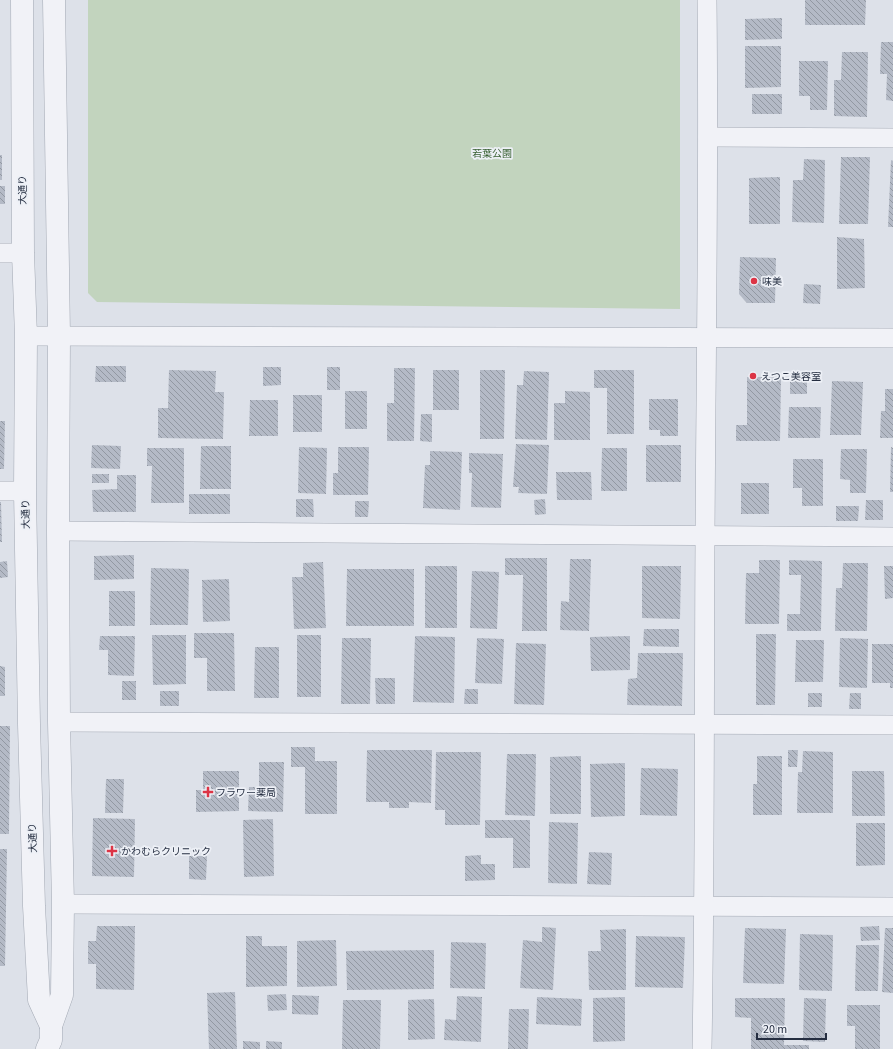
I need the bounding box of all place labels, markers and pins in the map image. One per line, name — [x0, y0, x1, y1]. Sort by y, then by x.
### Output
place label: 味美 — [762, 275, 782, 289]
marker: 味美 — [749, 276, 759, 286]
place label: えつこ美容室 — [761, 370, 821, 384]
marker: えつこ美容室 — [748, 371, 758, 381]
place label: フラワー薬局 — [216, 786, 276, 800]
marker: フラワー薬局 — [203, 787, 213, 797]
marker: かわむらクリニック — [106, 845, 118, 857]
place label: かわむらクリニック — [121, 845, 211, 859]

